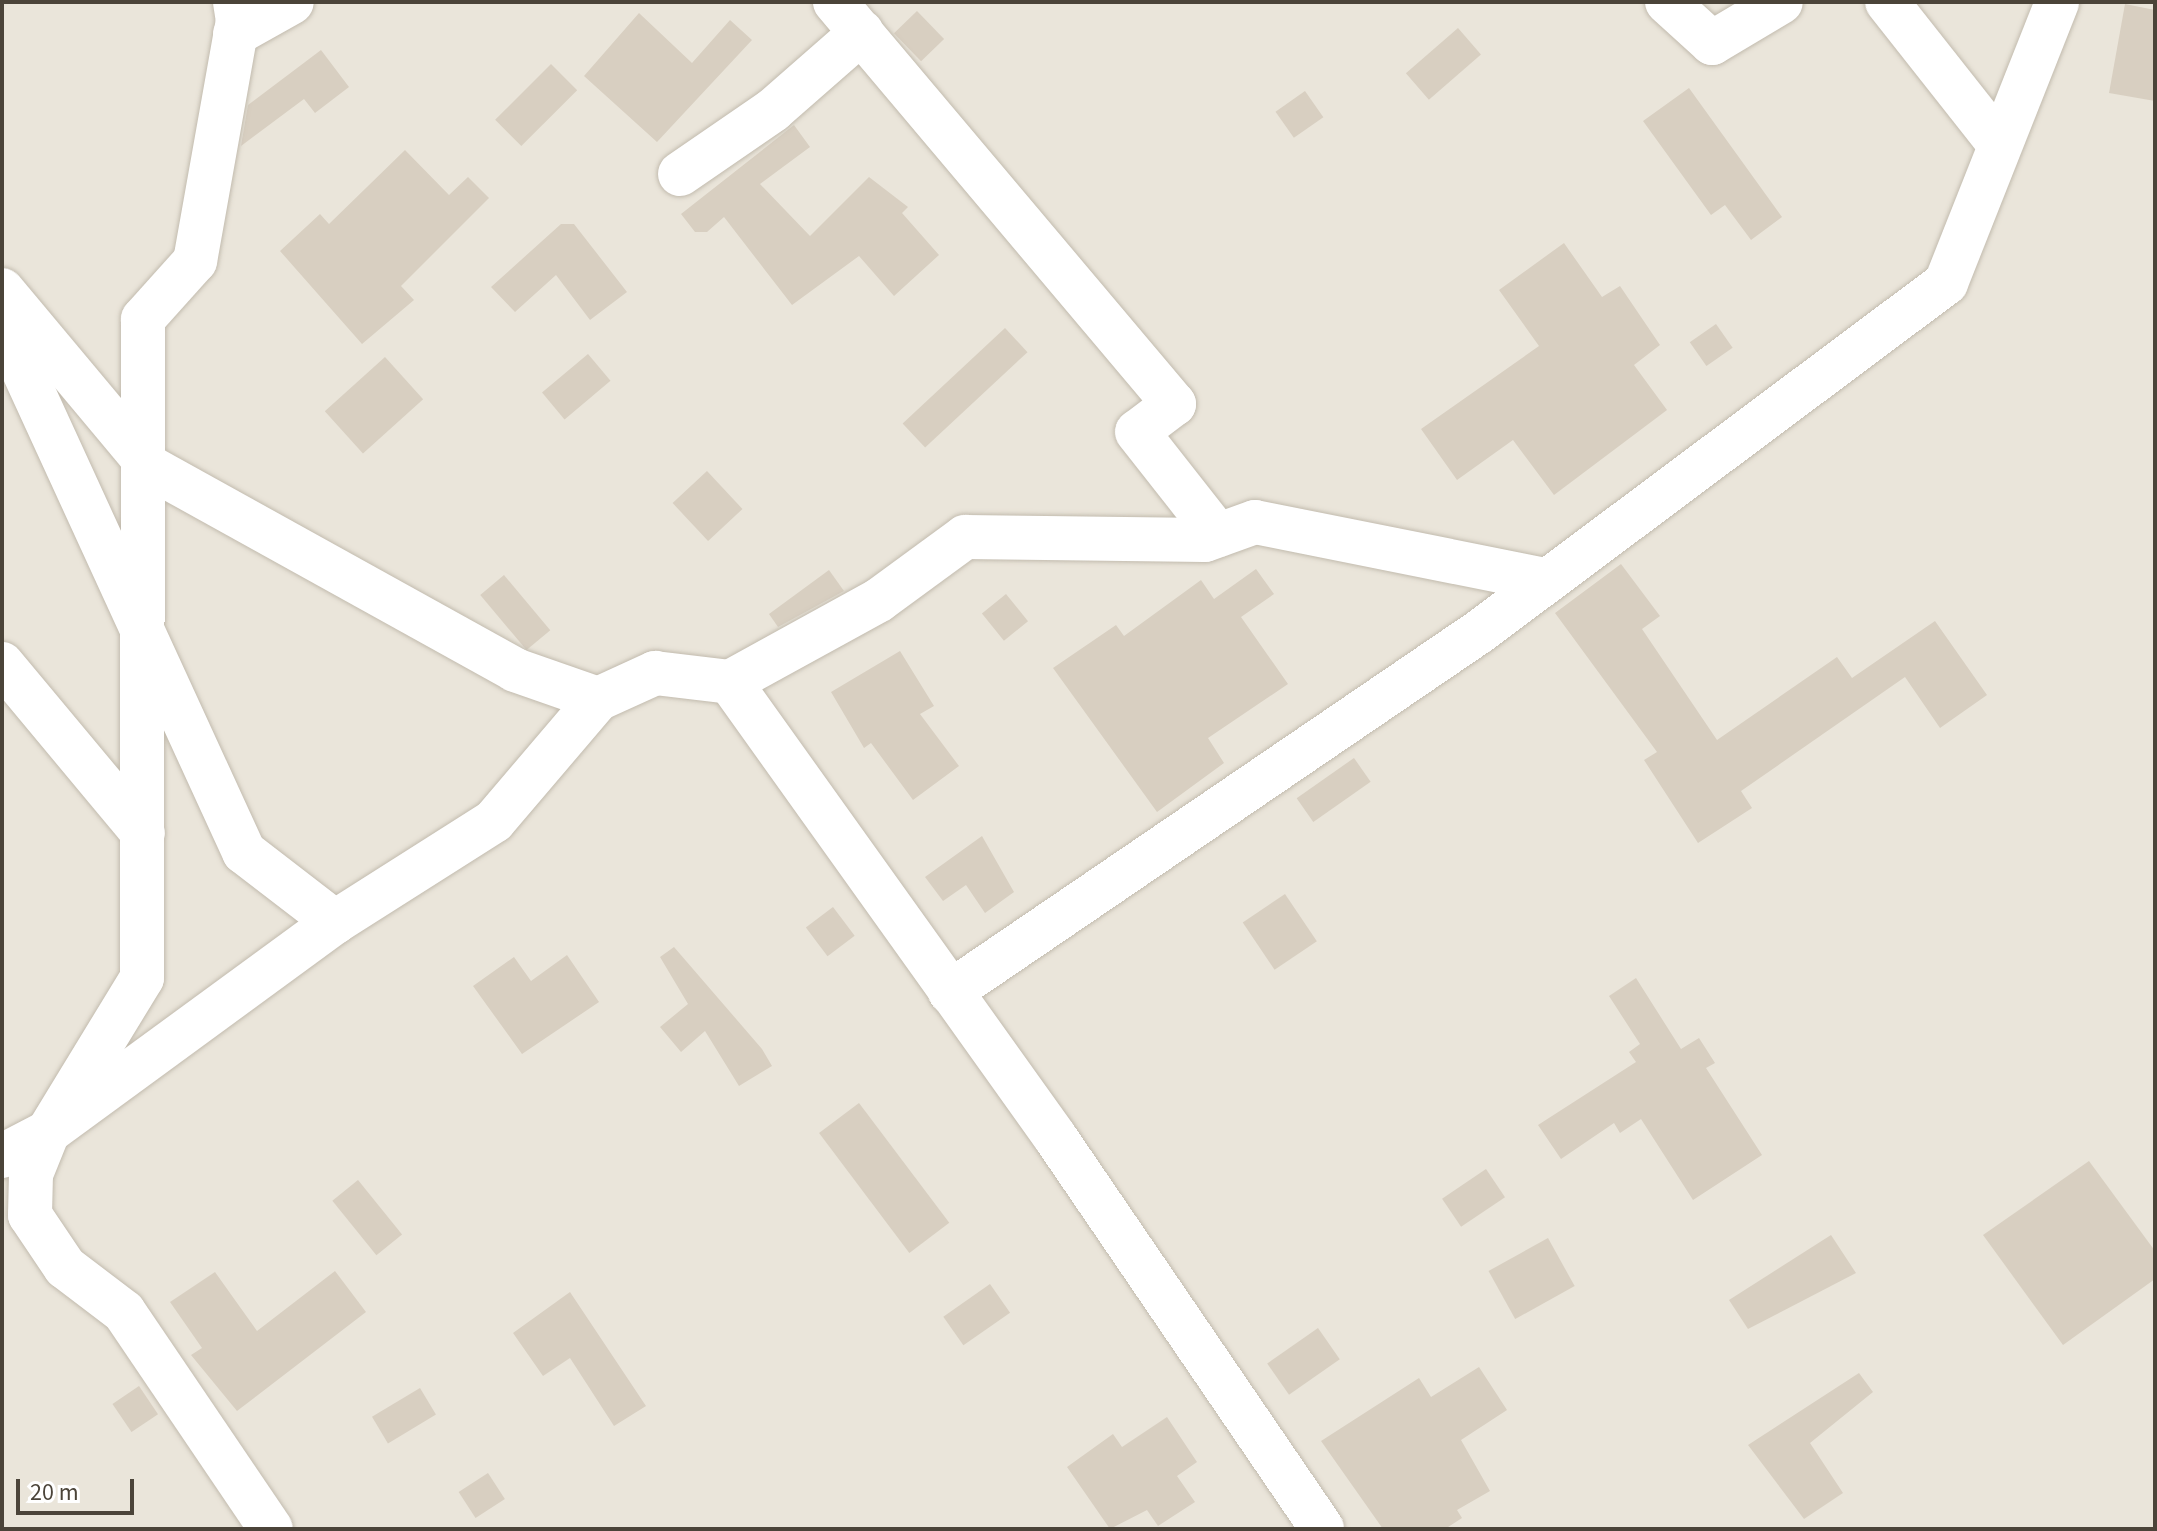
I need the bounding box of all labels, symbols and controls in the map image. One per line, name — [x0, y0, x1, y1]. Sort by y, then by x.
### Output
scale bar — [20, 1463, 138, 1513]
text: 20 m — [30, 1475, 79, 1510]

